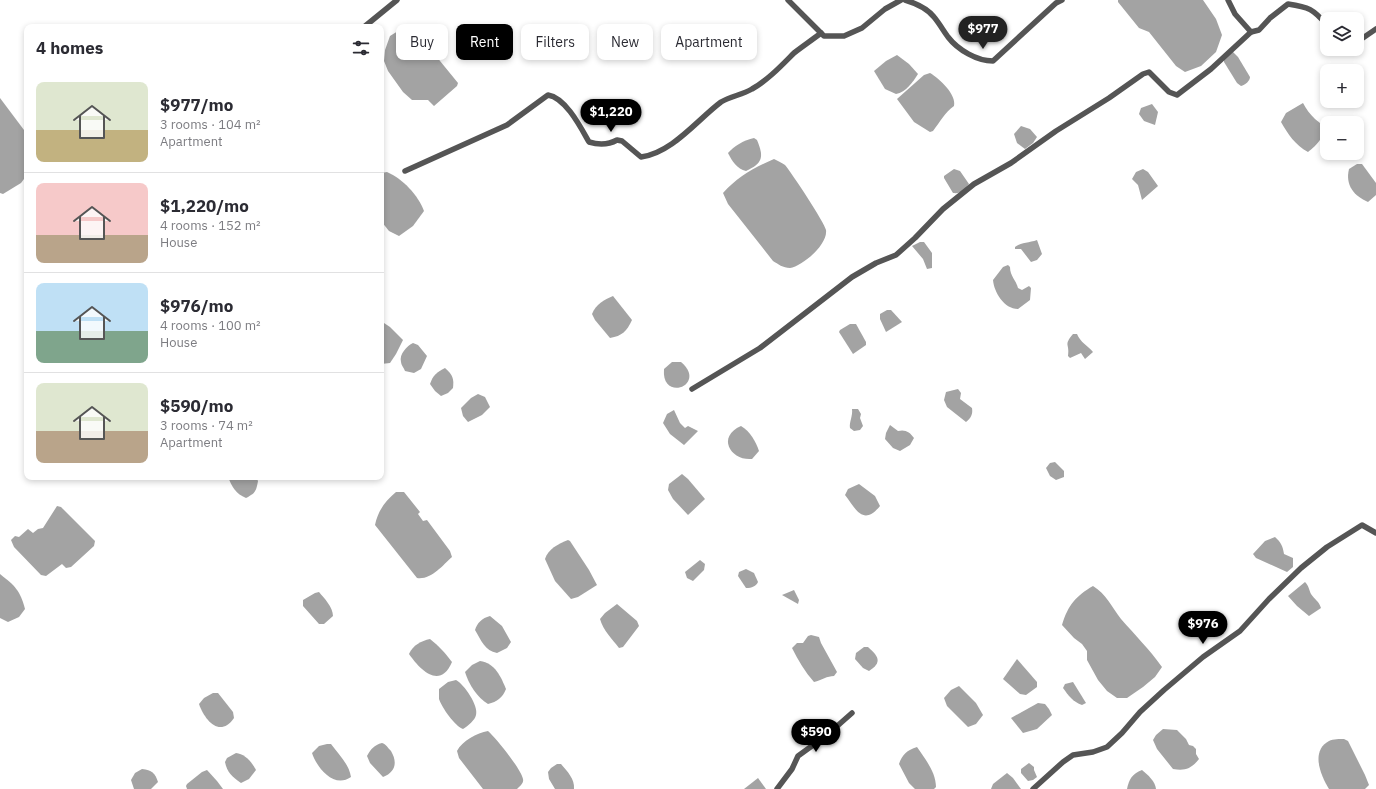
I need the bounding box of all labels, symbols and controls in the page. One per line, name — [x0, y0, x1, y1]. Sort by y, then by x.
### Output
map controls — [1320, 12, 1364, 160]
button: layers — [1320, 12, 1364, 56]
pin: $977 — [959, 16, 1007, 50]
text: $977 — [967, 20, 999, 37]
chip: Buy — [396, 24, 448, 60]
chip: Rent — [456, 24, 513, 60]
chip: Filters — [521, 24, 589, 60]
chip: New — [597, 24, 653, 60]
chip: Apartment — [661, 24, 757, 60]
text: 4 homes — [36, 37, 103, 59]
icon: filters — [350, 37, 372, 59]
button: + — [1320, 64, 1364, 108]
text: $977/mo — [160, 94, 233, 116]
icon: home — [68, 98, 116, 146]
pin: $1,220 — [578, 99, 644, 133]
text: $1,220 — [589, 103, 633, 120]
text: 3 rooms · 104 m² — [160, 116, 261, 133]
button: − — [1320, 116, 1364, 160]
text: Apartment — [160, 133, 223, 150]
text: $1,220/mo — [160, 195, 249, 217]
icon: home — [68, 199, 116, 247]
text: 4 rooms · 152 m² — [160, 217, 261, 234]
text: House — [160, 234, 197, 251]
text: $976/mo — [160, 295, 233, 317]
icon: home — [68, 299, 116, 347]
text: 4 rooms · 100 m² — [160, 317, 261, 334]
text: House — [160, 334, 197, 351]
text: $590/mo — [160, 395, 233, 417]
icon: home — [68, 399, 116, 447]
text: 3 rooms · 74 m² — [160, 417, 253, 434]
text: Apartment — [160, 434, 223, 451]
pin: $976 — [1179, 611, 1227, 645]
text: $976 — [1187, 615, 1219, 632]
pin: $590 — [792, 719, 840, 753]
text: $590 — [800, 723, 832, 740]

